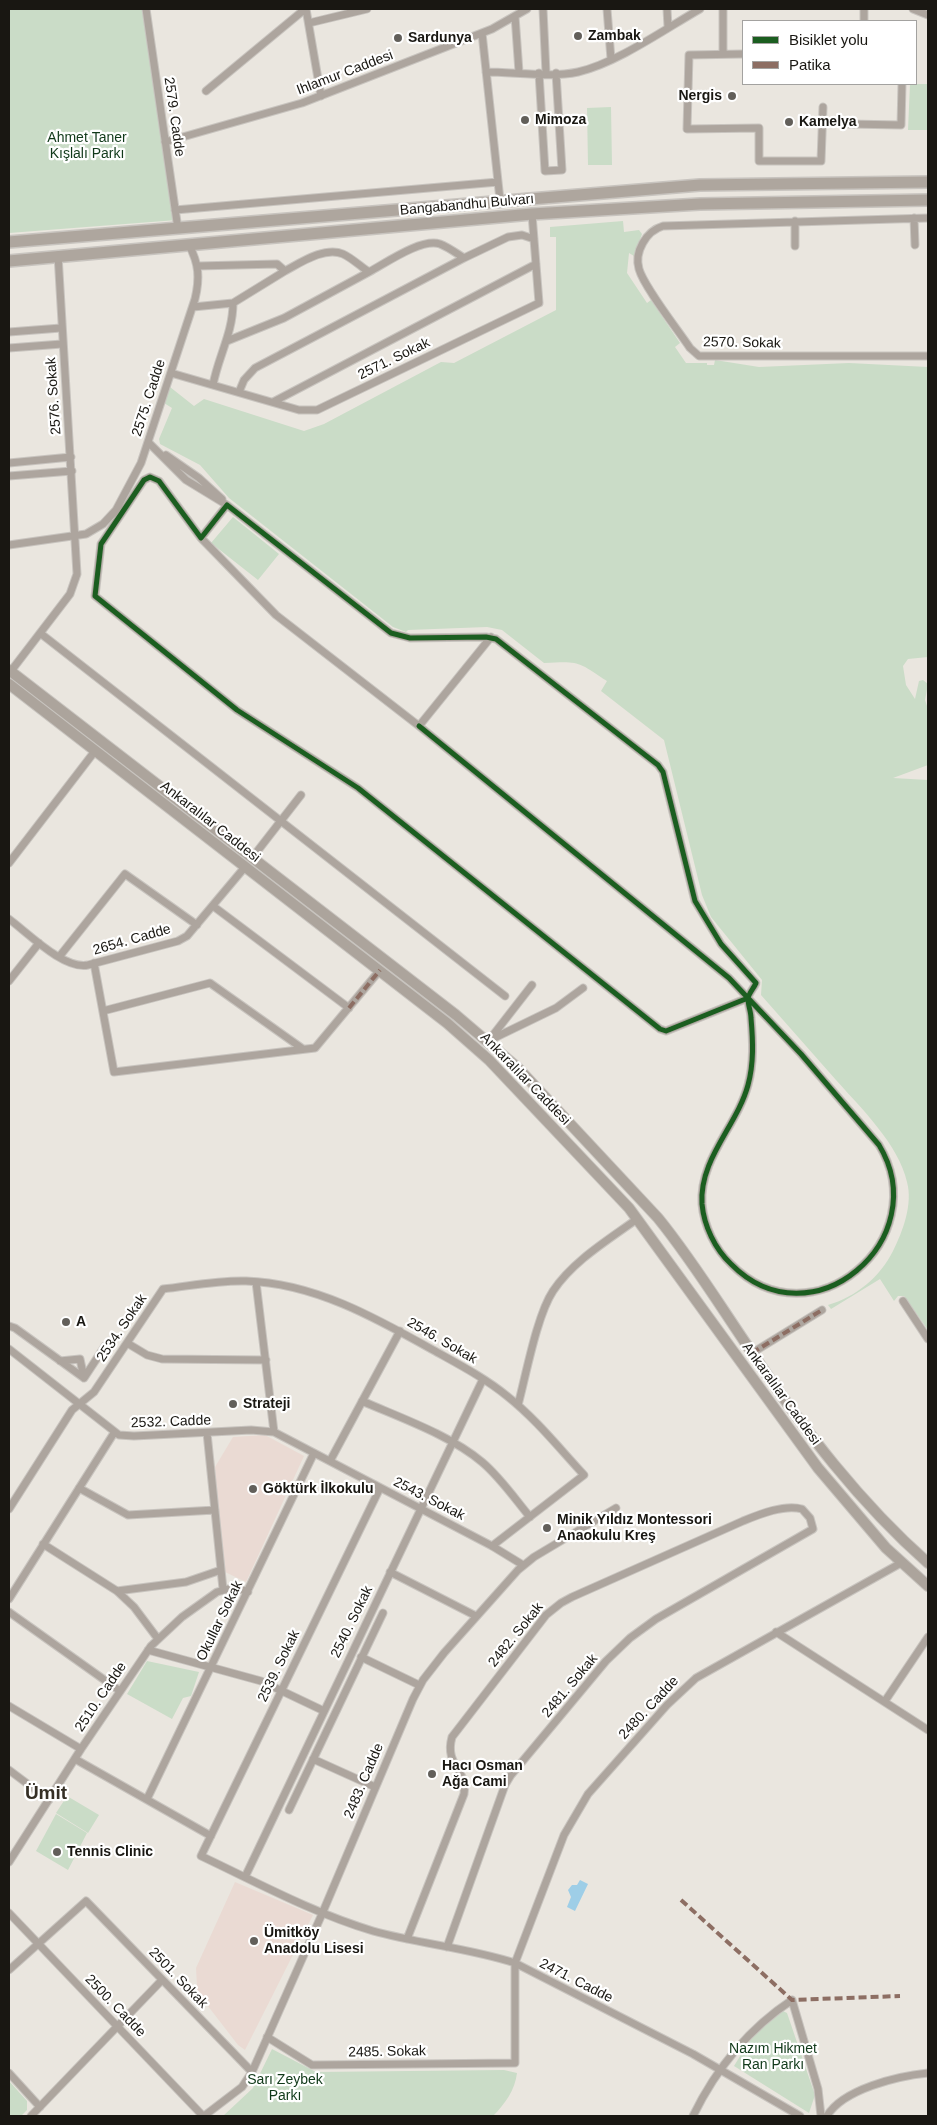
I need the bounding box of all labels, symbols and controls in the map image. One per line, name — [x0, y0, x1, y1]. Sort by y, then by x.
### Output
legend — [742, 20, 917, 85]
place label: Zambak — [588, 28, 641, 44]
place label: Sardunya — [408, 30, 472, 46]
marker: Zambak — [572, 30, 584, 42]
text: Bisiklet yolu — [789, 31, 868, 48]
marker: Sardunya — [392, 32, 404, 44]
street label: Ihlamur Caddesi — [294, 47, 396, 99]
text: Patika — [789, 56, 831, 73]
street label: 2579. Cadde — [160, 76, 188, 158]
place label: Nergis — [678, 88, 722, 104]
marker: Nergis — [726, 90, 738, 102]
place label: Mimoza — [535, 112, 586, 128]
marker: Mimoza — [519, 114, 531, 126]
place label: Kamelya — [799, 114, 857, 130]
marker: Kamelya — [783, 116, 795, 128]
park label: Ahmet Taner Kışlalı Parkı — [47, 130, 127, 162]
street label: Bangabandhu Bulvarı — [399, 191, 535, 219]
street label: 2571. Sokak — [355, 334, 433, 384]
street label: 2570. Sokak — [703, 334, 781, 352]
street label: 2576. Sokak — [43, 357, 65, 435]
street label: 2575. Cadde — [129, 357, 169, 439]
street label: Ankaralılar Caddesi — [157, 778, 263, 866]
street label: 2654. Cadde — [91, 921, 173, 959]
street label: Ankaralılar Caddesi — [477, 1029, 573, 1129]
street label: 2534. Sokak — [93, 1291, 151, 1365]
place label: A — [76, 1314, 86, 1330]
street label: 2546. Sokak — [404, 1314, 480, 1368]
marker: A — [60, 1316, 72, 1328]
street label: Ankaralılar Caddesi — [738, 1340, 824, 1448]
place label: Strateji — [243, 1396, 290, 1412]
marker: Strateji — [227, 1398, 239, 1410]
street label: 2532. Cadde — [131, 1412, 211, 1432]
street label: 2543. Sokak — [391, 1474, 467, 1524]
place label: Göktürk İlkokulu — [263, 1481, 373, 1497]
marker: Göktürk İlkokulu — [247, 1483, 259, 1495]
place label: Minik Yıldız Montessori Anaokulu Kreş — [557, 1512, 712, 1544]
marker: Minik Yıldız Montessori Anaokulu Kreş — [541, 1522, 553, 1534]
street label: Okullar Sokak — [193, 1578, 247, 1664]
street label: 2540. Sokak — [327, 1583, 377, 1661]
street label: 2482. Sokak — [485, 1599, 547, 1671]
street label: 2539. Sokak — [254, 1627, 304, 1705]
street label: 2481. Sokak — [539, 1651, 601, 1721]
street label: 2510. Cadde — [72, 1659, 130, 1735]
street label: 2480. Cadde — [616, 1673, 682, 1743]
street label: 2483. Cadde — [341, 1741, 387, 1821]
place label: Hacı Osman Ağa Cami — [442, 1758, 523, 1790]
marker: Hacı Osman Ağa Cami — [426, 1768, 438, 1780]
district label: Ümit — [25, 1783, 67, 1805]
place label: Tennis Clinic — [67, 1844, 153, 1860]
marker: Tennis Clinic — [51, 1846, 63, 1858]
place label: Ümitköy Anadolu Lisesi — [264, 1925, 364, 1958]
marker: Ümitköy Anadolu Lisesi — [248, 1935, 260, 1947]
street label: 2501. Sokak — [145, 1944, 211, 2012]
street label: 2471. Cadde — [536, 1955, 616, 2007]
street label: 2500. Cadde — [81, 1971, 149, 2041]
park label: Nazım Hikmet Ran Parkı — [729, 2041, 817, 2074]
street label: 2485. Sokak — [348, 2043, 426, 2061]
park label: Sarı Zeybek Parkı — [247, 2072, 323, 2104]

